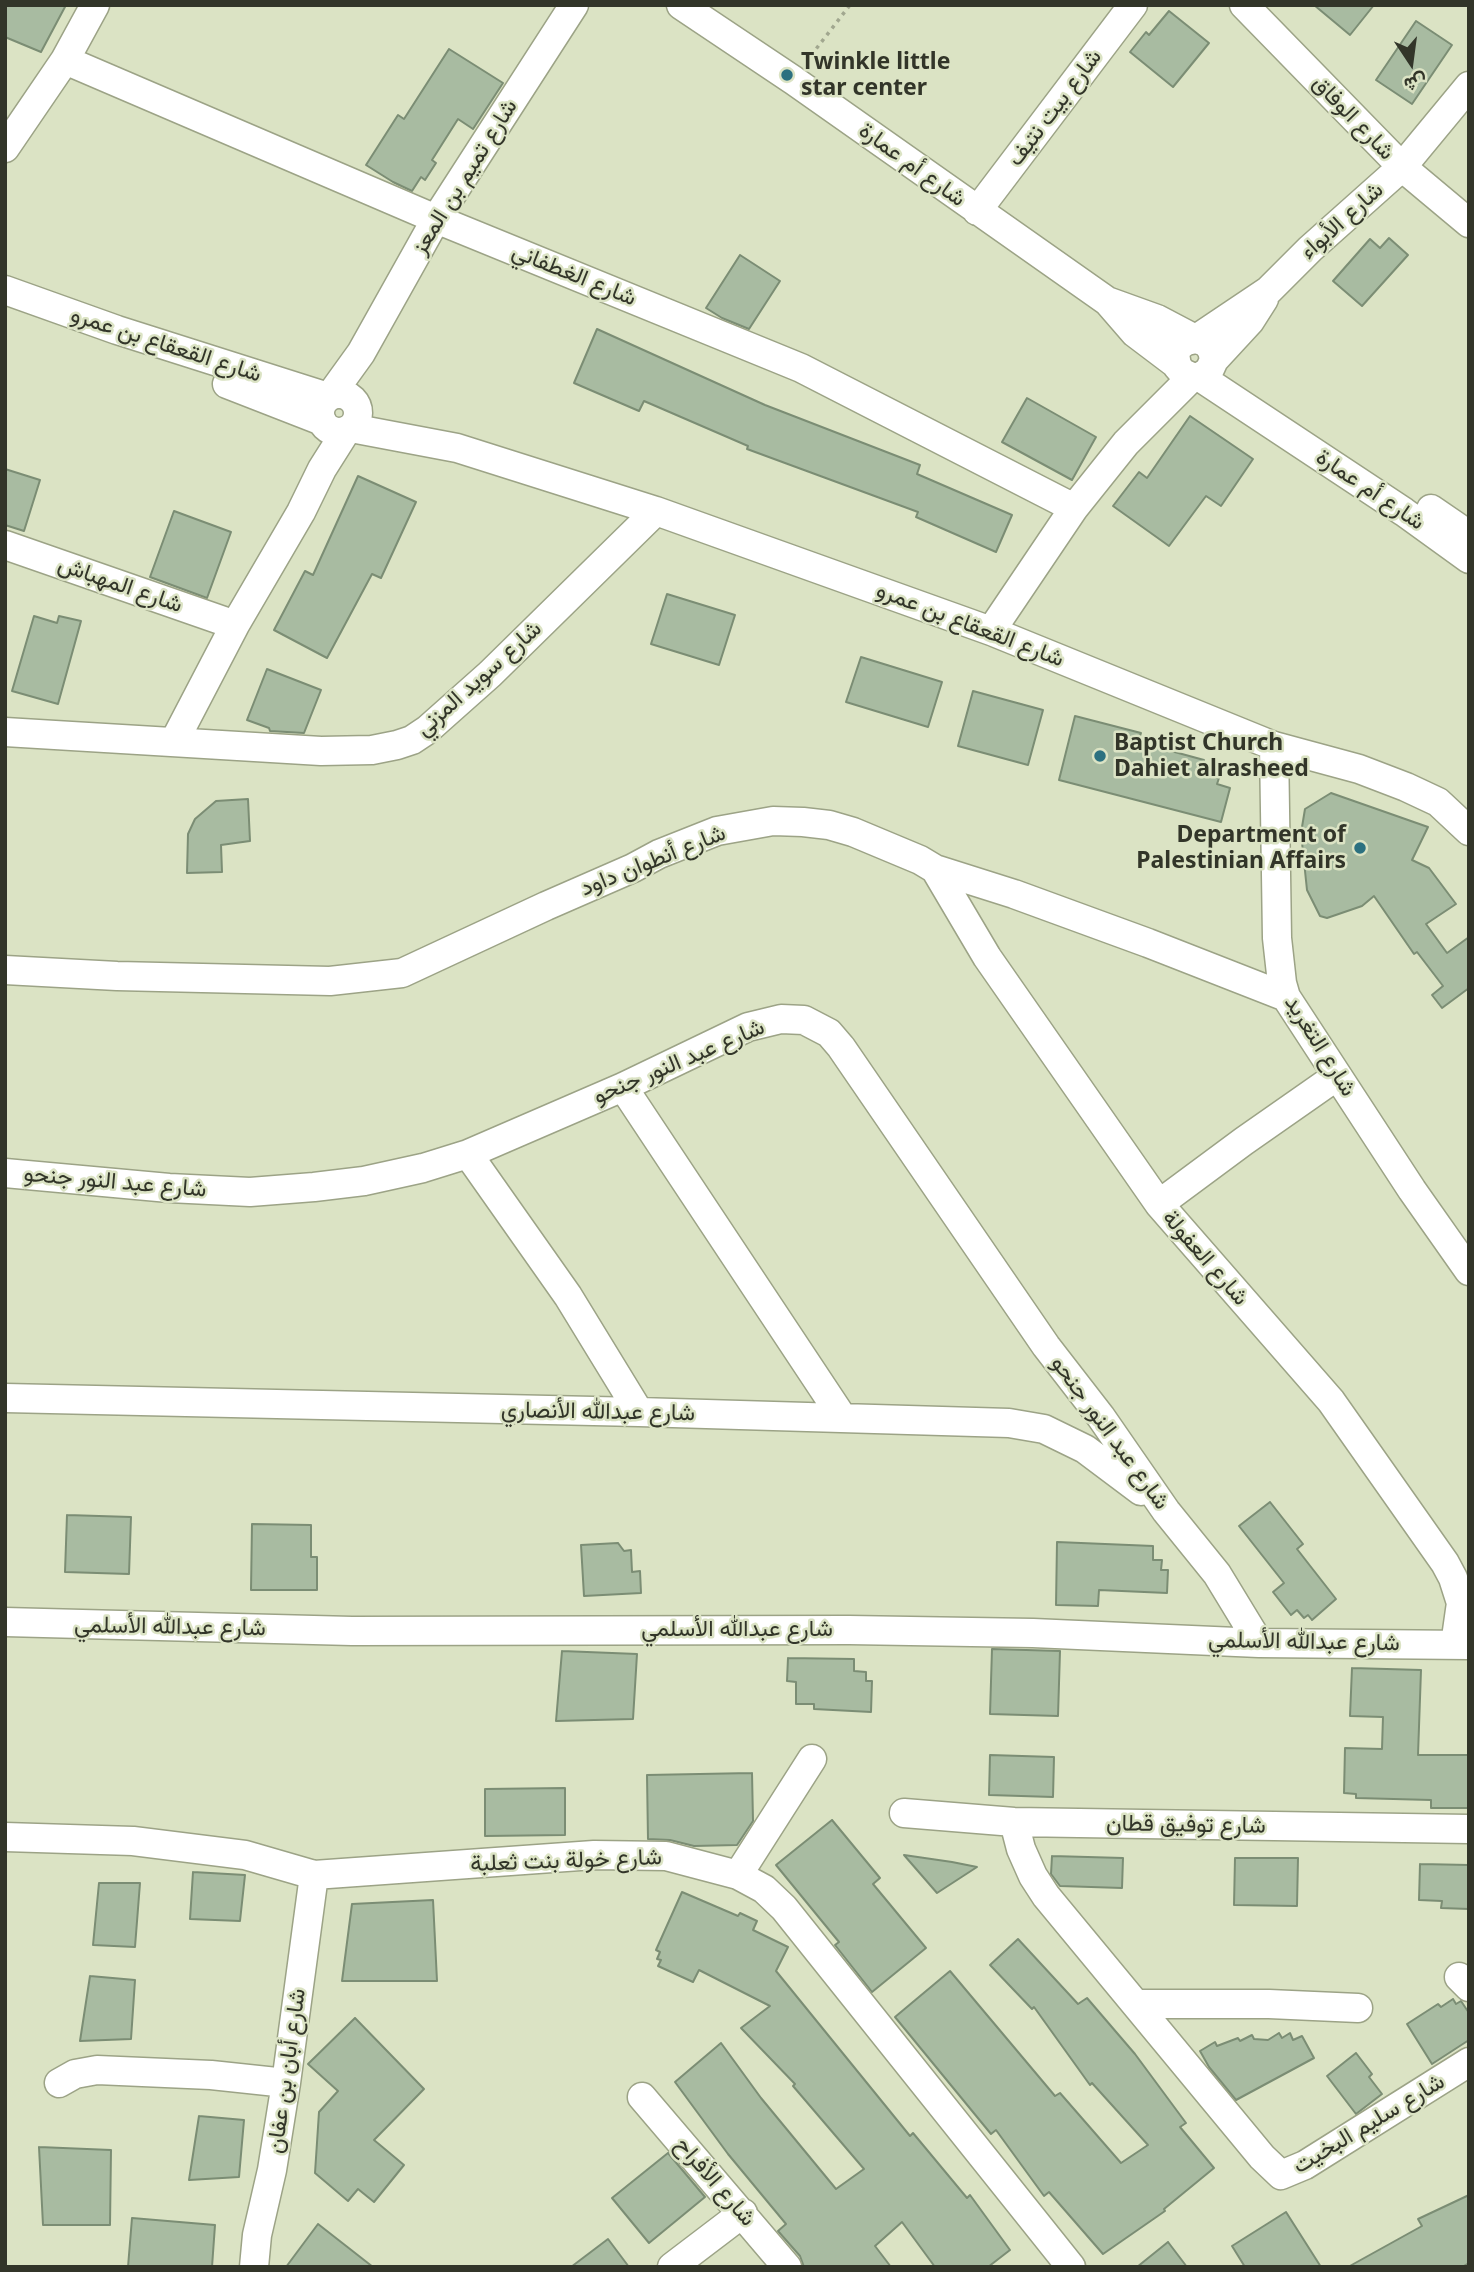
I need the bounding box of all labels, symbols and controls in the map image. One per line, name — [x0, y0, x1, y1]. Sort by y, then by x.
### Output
north arrow — [1376, 28, 1446, 98]
street label: شارع بيت نتيف — [1002, 44, 1108, 172]
place label: Twinkle little star center — [801, 48, 950, 102]
marker: Twinkle little star center — [779, 67, 795, 83]
text: ش — [1402, 68, 1430, 99]
street label: شارع الوفاق — [1306, 70, 1400, 166]
street label: شارع تميم بن المعز — [406, 94, 524, 260]
street label: شارع أم عمارة — [853, 117, 971, 213]
street label: شارع الأبواء — [1295, 177, 1389, 265]
street label: شارع الغطفاني — [508, 238, 640, 312]
street label: شارع القعقاع بن عمرو — [67, 301, 265, 389]
street label: شارع أم عمارة — [1310, 444, 1430, 536]
street label: شارع المهباش — [54, 551, 186, 619]
street label: شارع القعقاع بن عمرو — [872, 577, 1068, 673]
street label: شارع سويد المزني — [410, 615, 548, 743]
place label: Baptist Church Dahiet alrasheed — [1114, 729, 1309, 783]
marker: Baptist Church Dahiet alrasheed — [1092, 748, 1108, 764]
street label: شارع أنطوان داود — [576, 819, 730, 903]
place label: Department of Palestinian Affairs — [1136, 821, 1346, 875]
marker: Department of Palestinian Affairs — [1352, 840, 1368, 856]
street label: شارع التغريد — [1278, 990, 1362, 1102]
street label: شارع عبد النور جنحو — [589, 1013, 769, 1111]
street label: شارع عبد النور جنحو — [23, 1160, 207, 1204]
street label: شارع العفولة — [1156, 1205, 1254, 1311]
street label: شارع عبد النور جنحو — [1045, 1351, 1175, 1515]
street label: شارع عبدالله الأنصاري — [501, 1397, 695, 1427]
street label: شارع عبدالله الأسلمي — [74, 1612, 266, 1642]
street label: شارع عبدالله الأسلمي — [641, 1615, 833, 1643]
street label: شارع عبدالله الأسلمي — [1208, 1627, 1400, 1657]
street label: شارع توفيق قطان — [1106, 1810, 1266, 1840]
street label: شارع خولة بنت ثعلبة — [470, 1844, 662, 1878]
street label: شارع أبان بن عفان — [262, 1987, 312, 2155]
street label: شارع سليم البخيت — [1288, 2068, 1450, 2180]
street label: شارع الأفراح — [669, 2132, 761, 2232]

